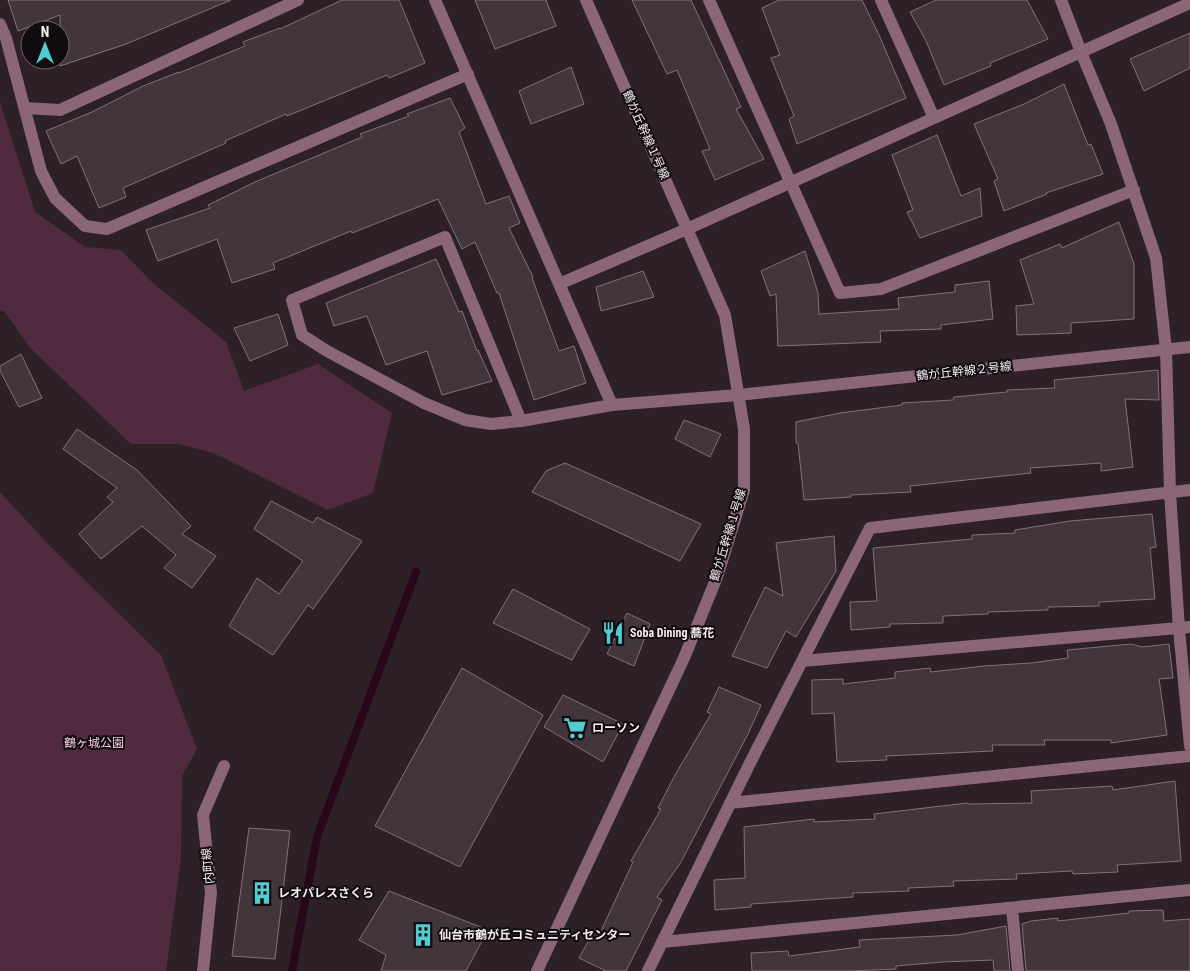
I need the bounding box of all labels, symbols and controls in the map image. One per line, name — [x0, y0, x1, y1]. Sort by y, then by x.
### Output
north arrow — [20, 20, 70, 70]
text: N — [41, 24, 49, 40]
street label: 鶴が丘幹線１号線 — [620, 88, 672, 182]
street label: 鶴が丘幹線２号線 — [916, 359, 1012, 383]
street label: 鶴が丘幹線１号線 — [707, 487, 749, 583]
restaurant icon: Soba Dining 蕎花 — [600, 620, 626, 646]
place label: Soba Dining 蕎花 — [630, 626, 714, 640]
supermarket icon: ローソン — [562, 715, 588, 741]
place label: ローソン — [592, 721, 640, 735]
park label: 鶴ヶ城公園 — [64, 736, 124, 750]
street label: 内町線 — [199, 847, 217, 885]
building icon: レオパレスさくら — [249, 880, 275, 906]
place label: レオパレスさくら — [278, 886, 374, 900]
building icon: 仙台市鶴が丘コミュニティセンター — [410, 922, 436, 948]
place label: 仙台市鶴が丘コミュニティセンター — [439, 928, 630, 942]

